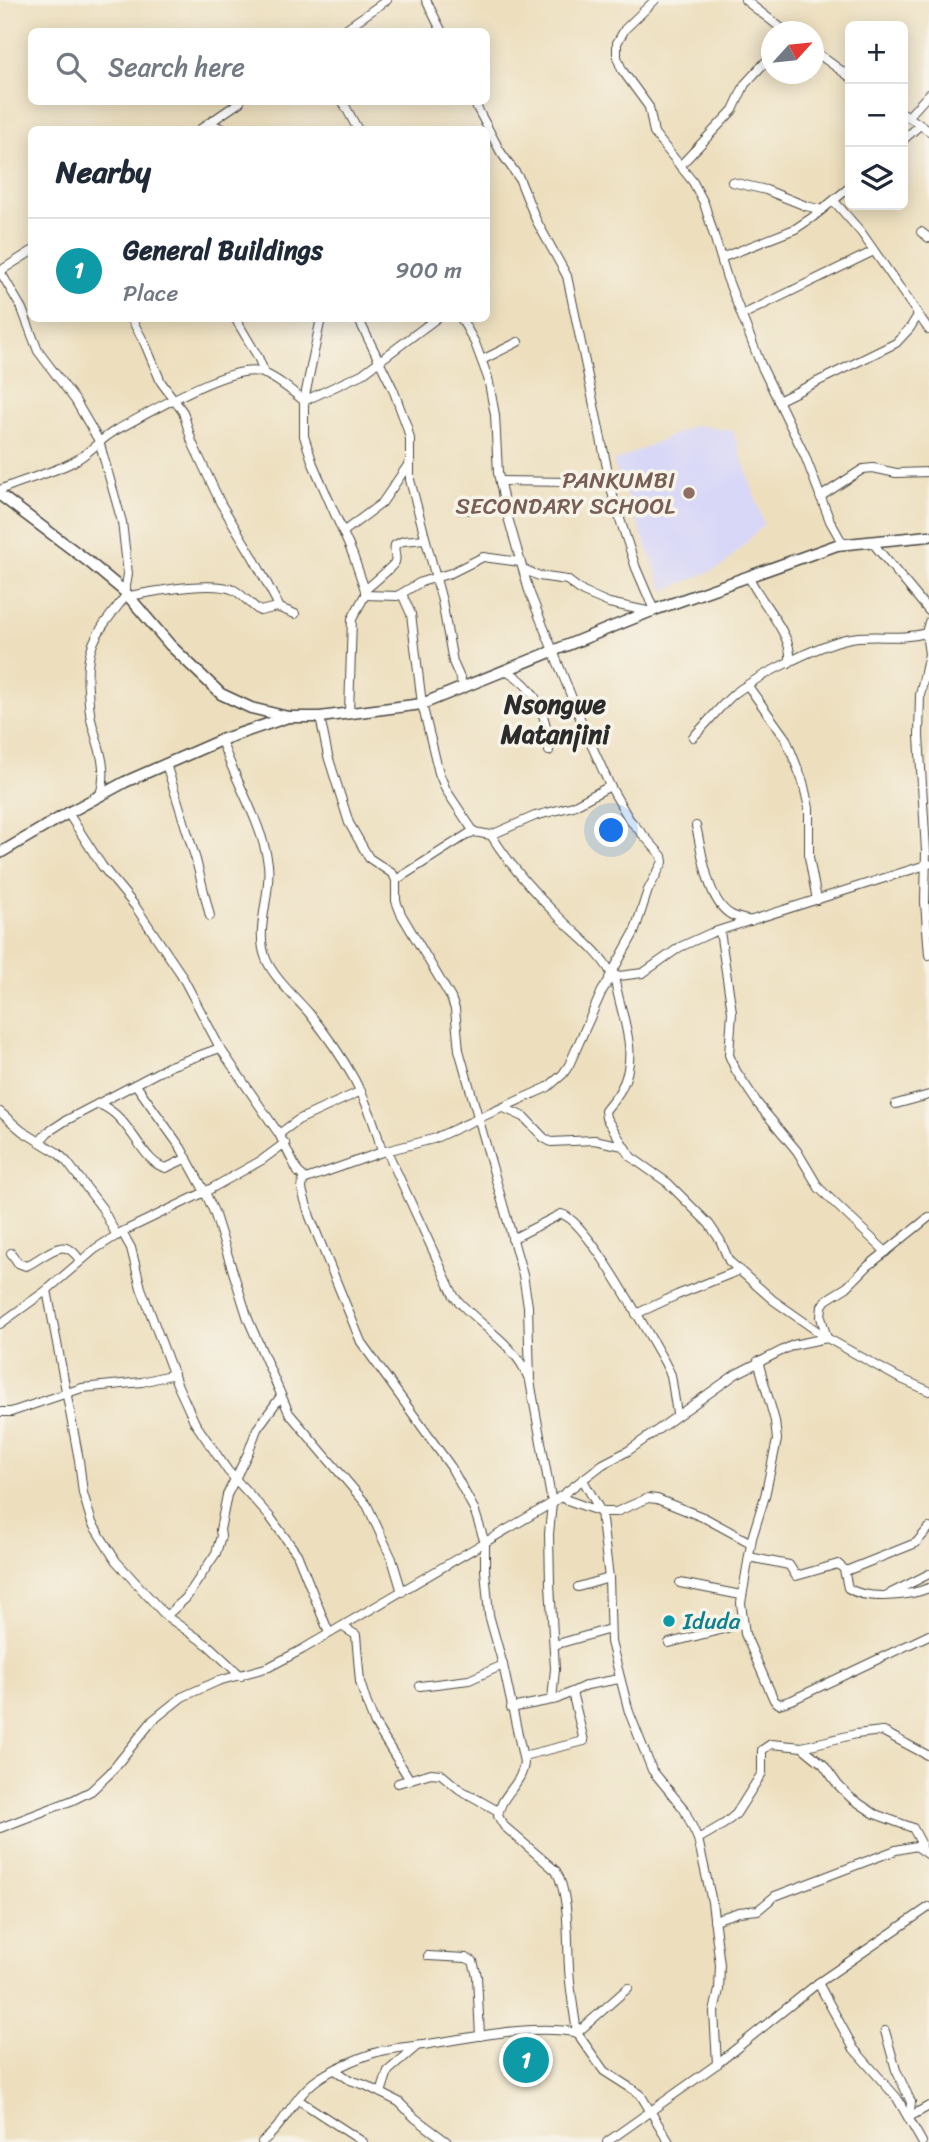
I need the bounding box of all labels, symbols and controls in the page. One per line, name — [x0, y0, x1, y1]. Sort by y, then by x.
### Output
north arrow — [761, 21, 824, 84]
map controls — [845, 21, 908, 210]
button: + — [845, 21, 908, 84]
search box — [28, 28, 490, 105]
text: Search here — [108, 44, 245, 90]
icon: search — [52, 48, 90, 86]
button: − — [845, 84, 908, 147]
text: Nearby — [56, 145, 151, 199]
button: layers — [845, 147, 908, 210]
text: General Buildings — [123, 227, 323, 273]
text: 1 — [74, 250, 84, 291]
text: 900 m — [395, 250, 462, 291]
text: Place — [123, 273, 178, 314]
place label: PANKUMBI SECONDARY SCHOOL — [455, 460, 675, 527]
marker: PANKUMBI SECONDARY SCHOOL — [681, 485, 697, 501]
district label: Nsongwe Matanjini — [500, 681, 611, 757]
your location — [594, 813, 628, 847]
place label: Iduda — [682, 1601, 741, 1642]
marker: Iduda — [661, 1613, 677, 1629]
pin: 1 — [503, 2034, 549, 2086]

